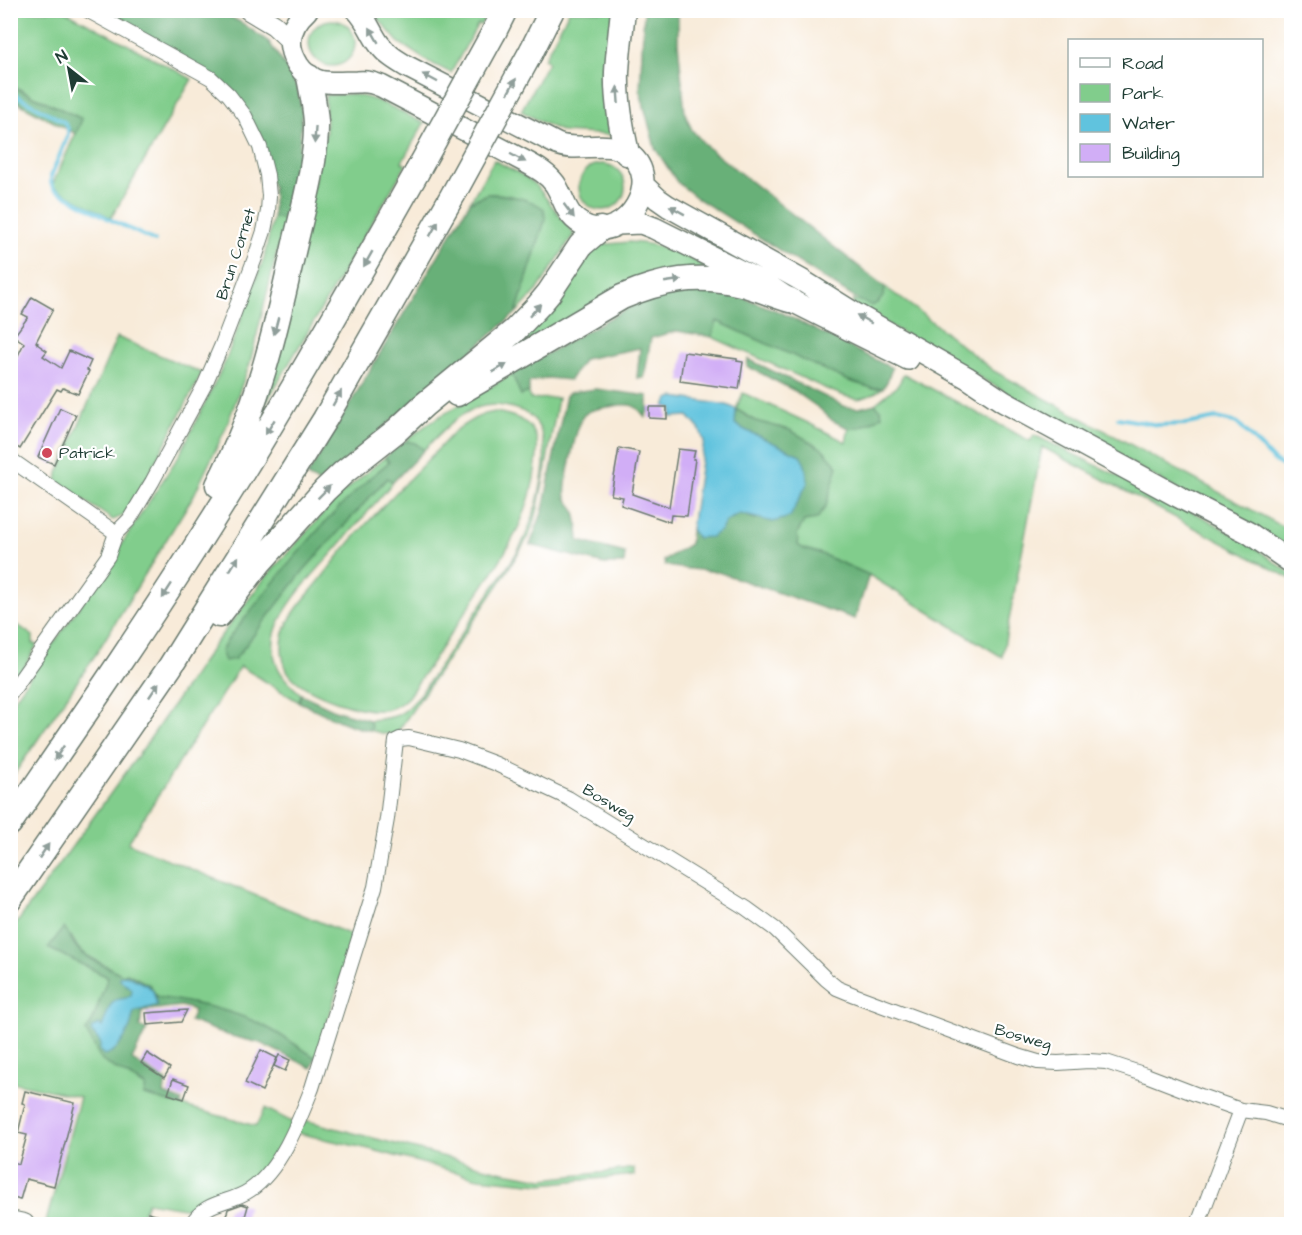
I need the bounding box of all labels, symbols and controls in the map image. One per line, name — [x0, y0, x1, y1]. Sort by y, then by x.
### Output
one-way arrow — [369, 26, 379, 43]
north arrow — [39, 39, 99, 99]
legend — [1068, 39, 1263, 177]
text: N — [52, 45, 72, 69]
text: Road — [1122, 51, 1163, 76]
one-way arrow — [422, 73, 439, 83]
one-way arrow — [507, 77, 517, 94]
text: Park — [1122, 81, 1164, 106]
one-way arrow — [613, 86, 622, 105]
text: Water — [1122, 111, 1175, 136]
one-way arrow — [310, 125, 320, 144]
text: Building — [1122, 141, 1180, 167]
one-way arrow — [510, 153, 527, 163]
one-way arrow — [563, 203, 576, 219]
street label: Brun Cornet — [211, 205, 261, 303]
one-way arrow — [669, 205, 685, 216]
one-way arrow — [428, 221, 439, 237]
one-way arrow — [362, 251, 373, 267]
one-way arrow — [663, 276, 682, 285]
one-way arrow — [528, 303, 541, 318]
one-way arrow — [855, 314, 872, 324]
one-way arrow — [270, 317, 280, 335]
one-way arrow — [492, 363, 508, 374]
one-way arrow — [332, 389, 342, 406]
one-way arrow — [264, 419, 275, 436]
place label: Patrick — [59, 442, 115, 464]
marker: Patrick — [40, 446, 54, 460]
one-way arrow — [317, 484, 331, 499]
one-way arrow — [228, 556, 239, 572]
one-way arrow — [162, 583, 173, 599]
one-way arrow — [148, 682, 159, 698]
one-way arrow — [53, 744, 64, 761]
street label: Bosweg — [578, 779, 640, 828]
one-way arrow — [38, 843, 49, 859]
street label: Bosweg — [992, 1018, 1054, 1057]

